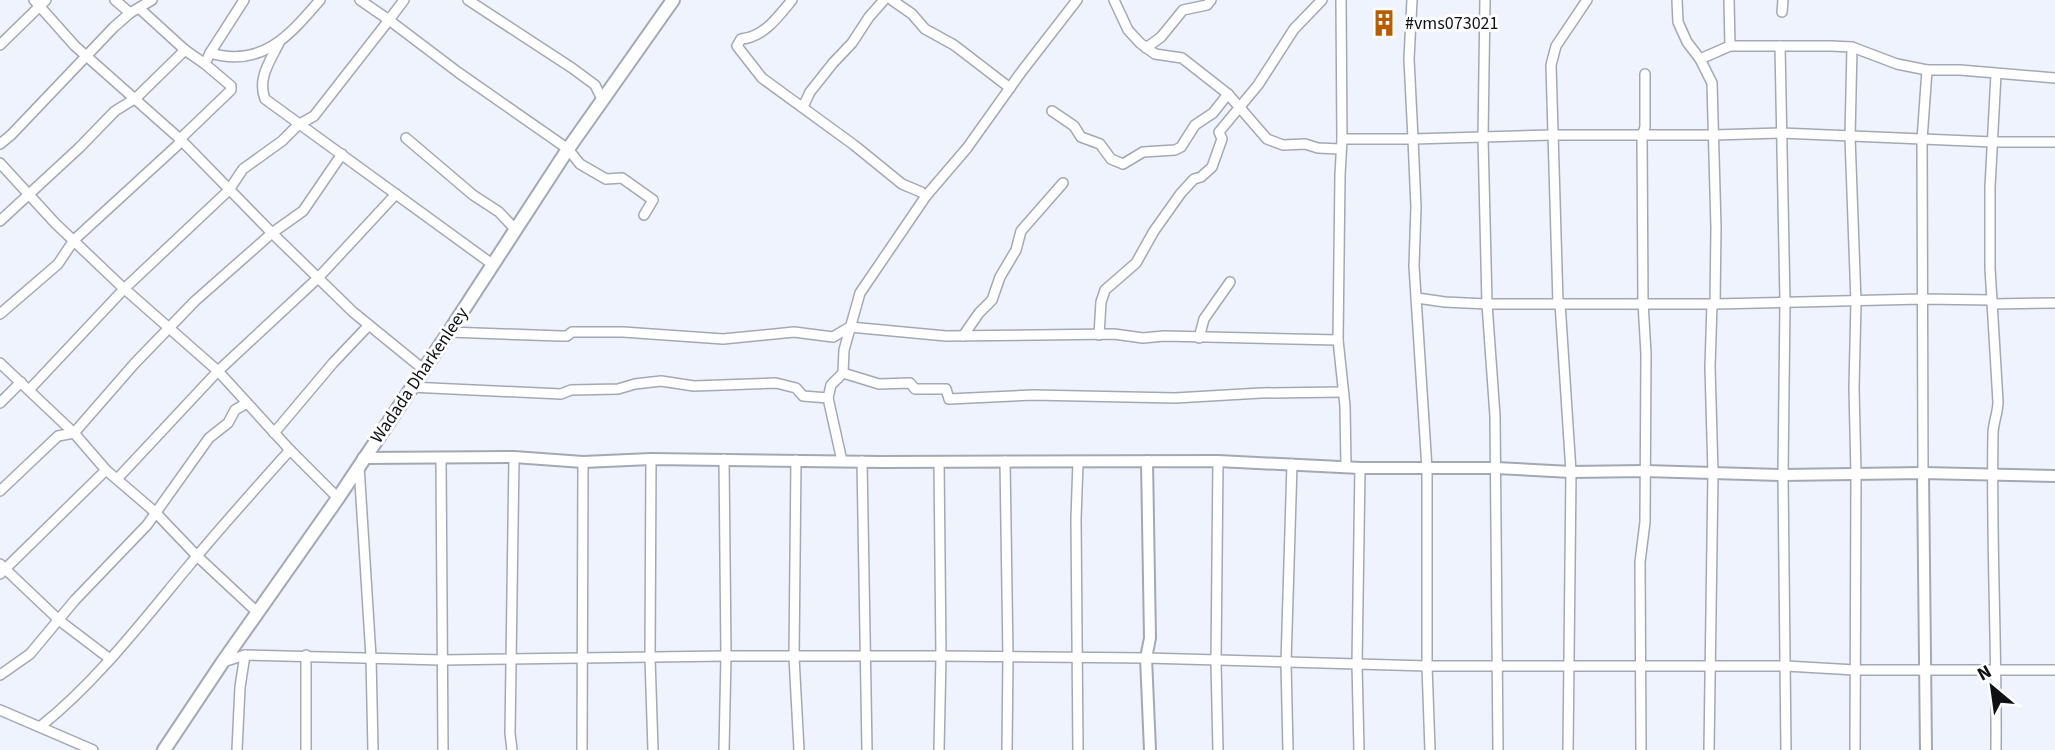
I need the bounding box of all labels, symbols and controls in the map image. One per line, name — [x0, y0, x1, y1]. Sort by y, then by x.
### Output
building icon: #vms073021 — [1369, 8, 1399, 38]
place label: #vms073021 — [1405, 11, 1499, 36]
street label: Wadada Dharkenleey — [365, 302, 475, 448]
north arrow — [1957, 652, 2027, 722]
text: N — [1972, 659, 1997, 688]

